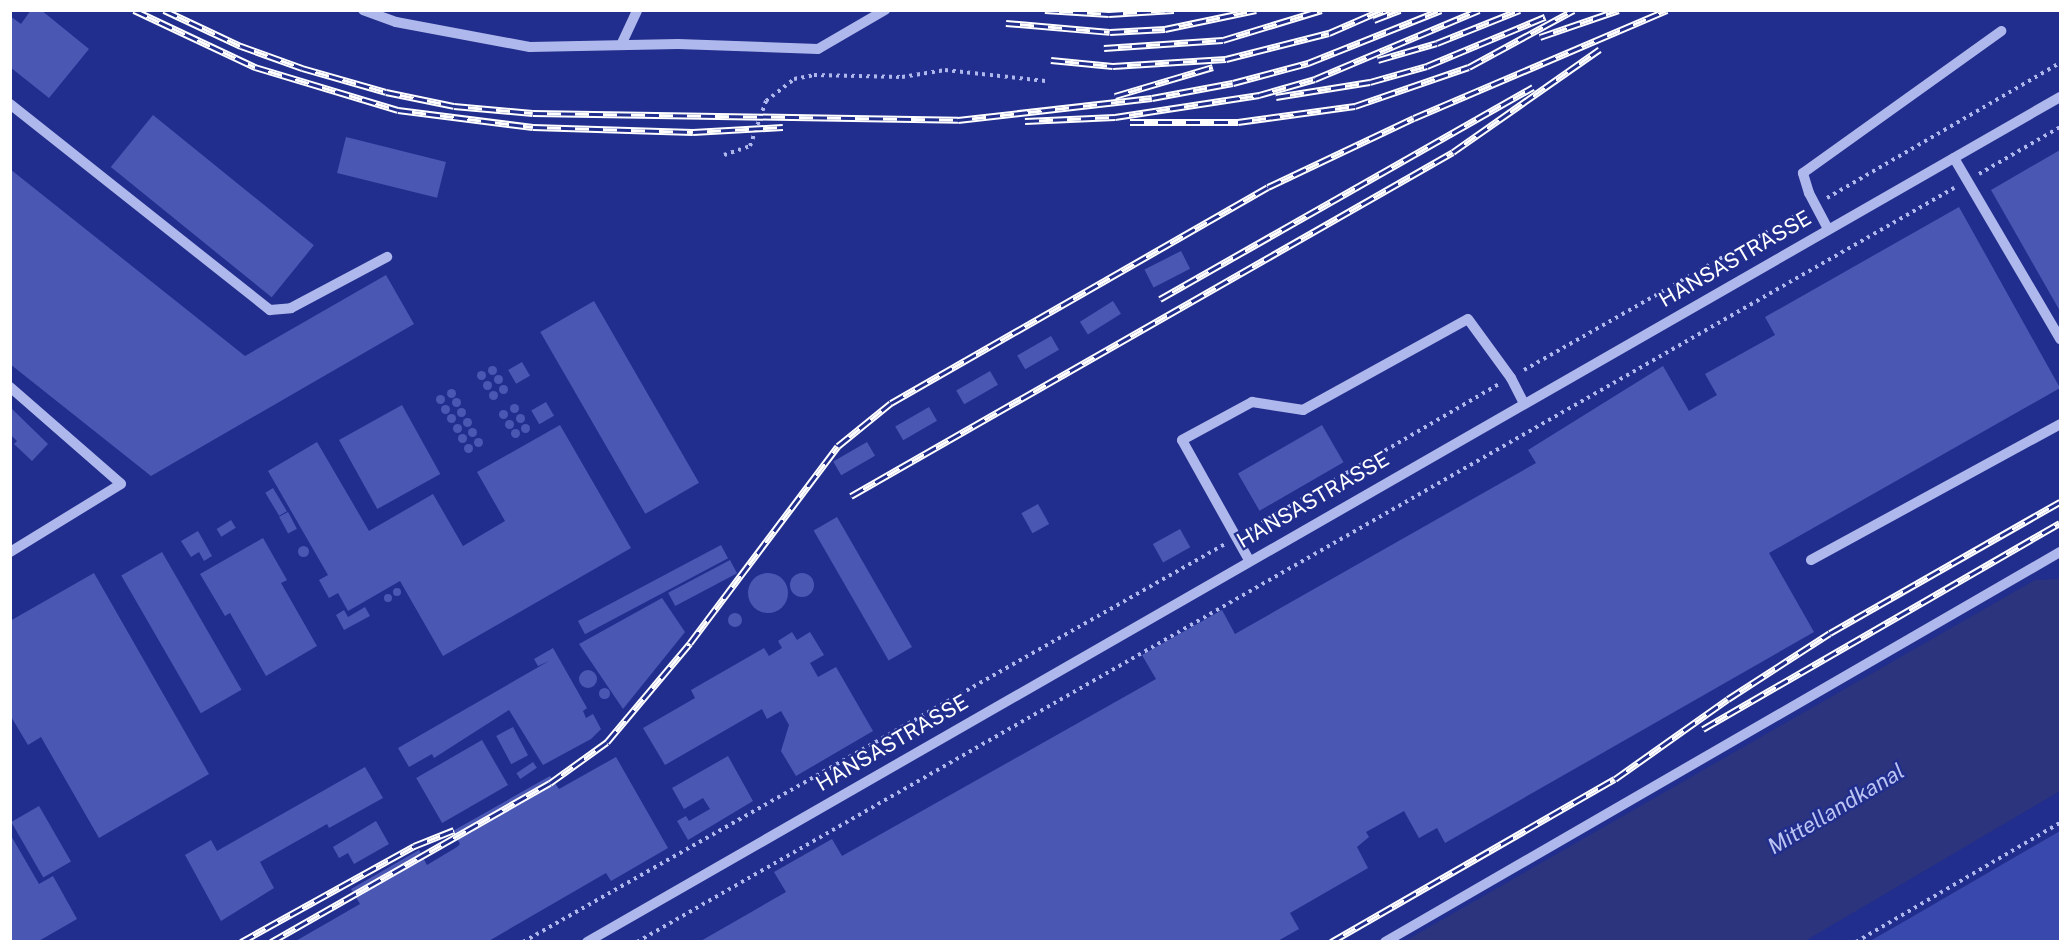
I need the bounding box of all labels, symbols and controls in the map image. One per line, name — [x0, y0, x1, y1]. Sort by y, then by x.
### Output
street label: HANSASTRASSE — [1654, 205, 1816, 313]
street label: HANSASTRASSE — [1232, 446, 1394, 554]
street label: HANSASTRASSE — [811, 689, 973, 797]
water label: Mittellandkanal — [1763, 758, 1909, 860]

